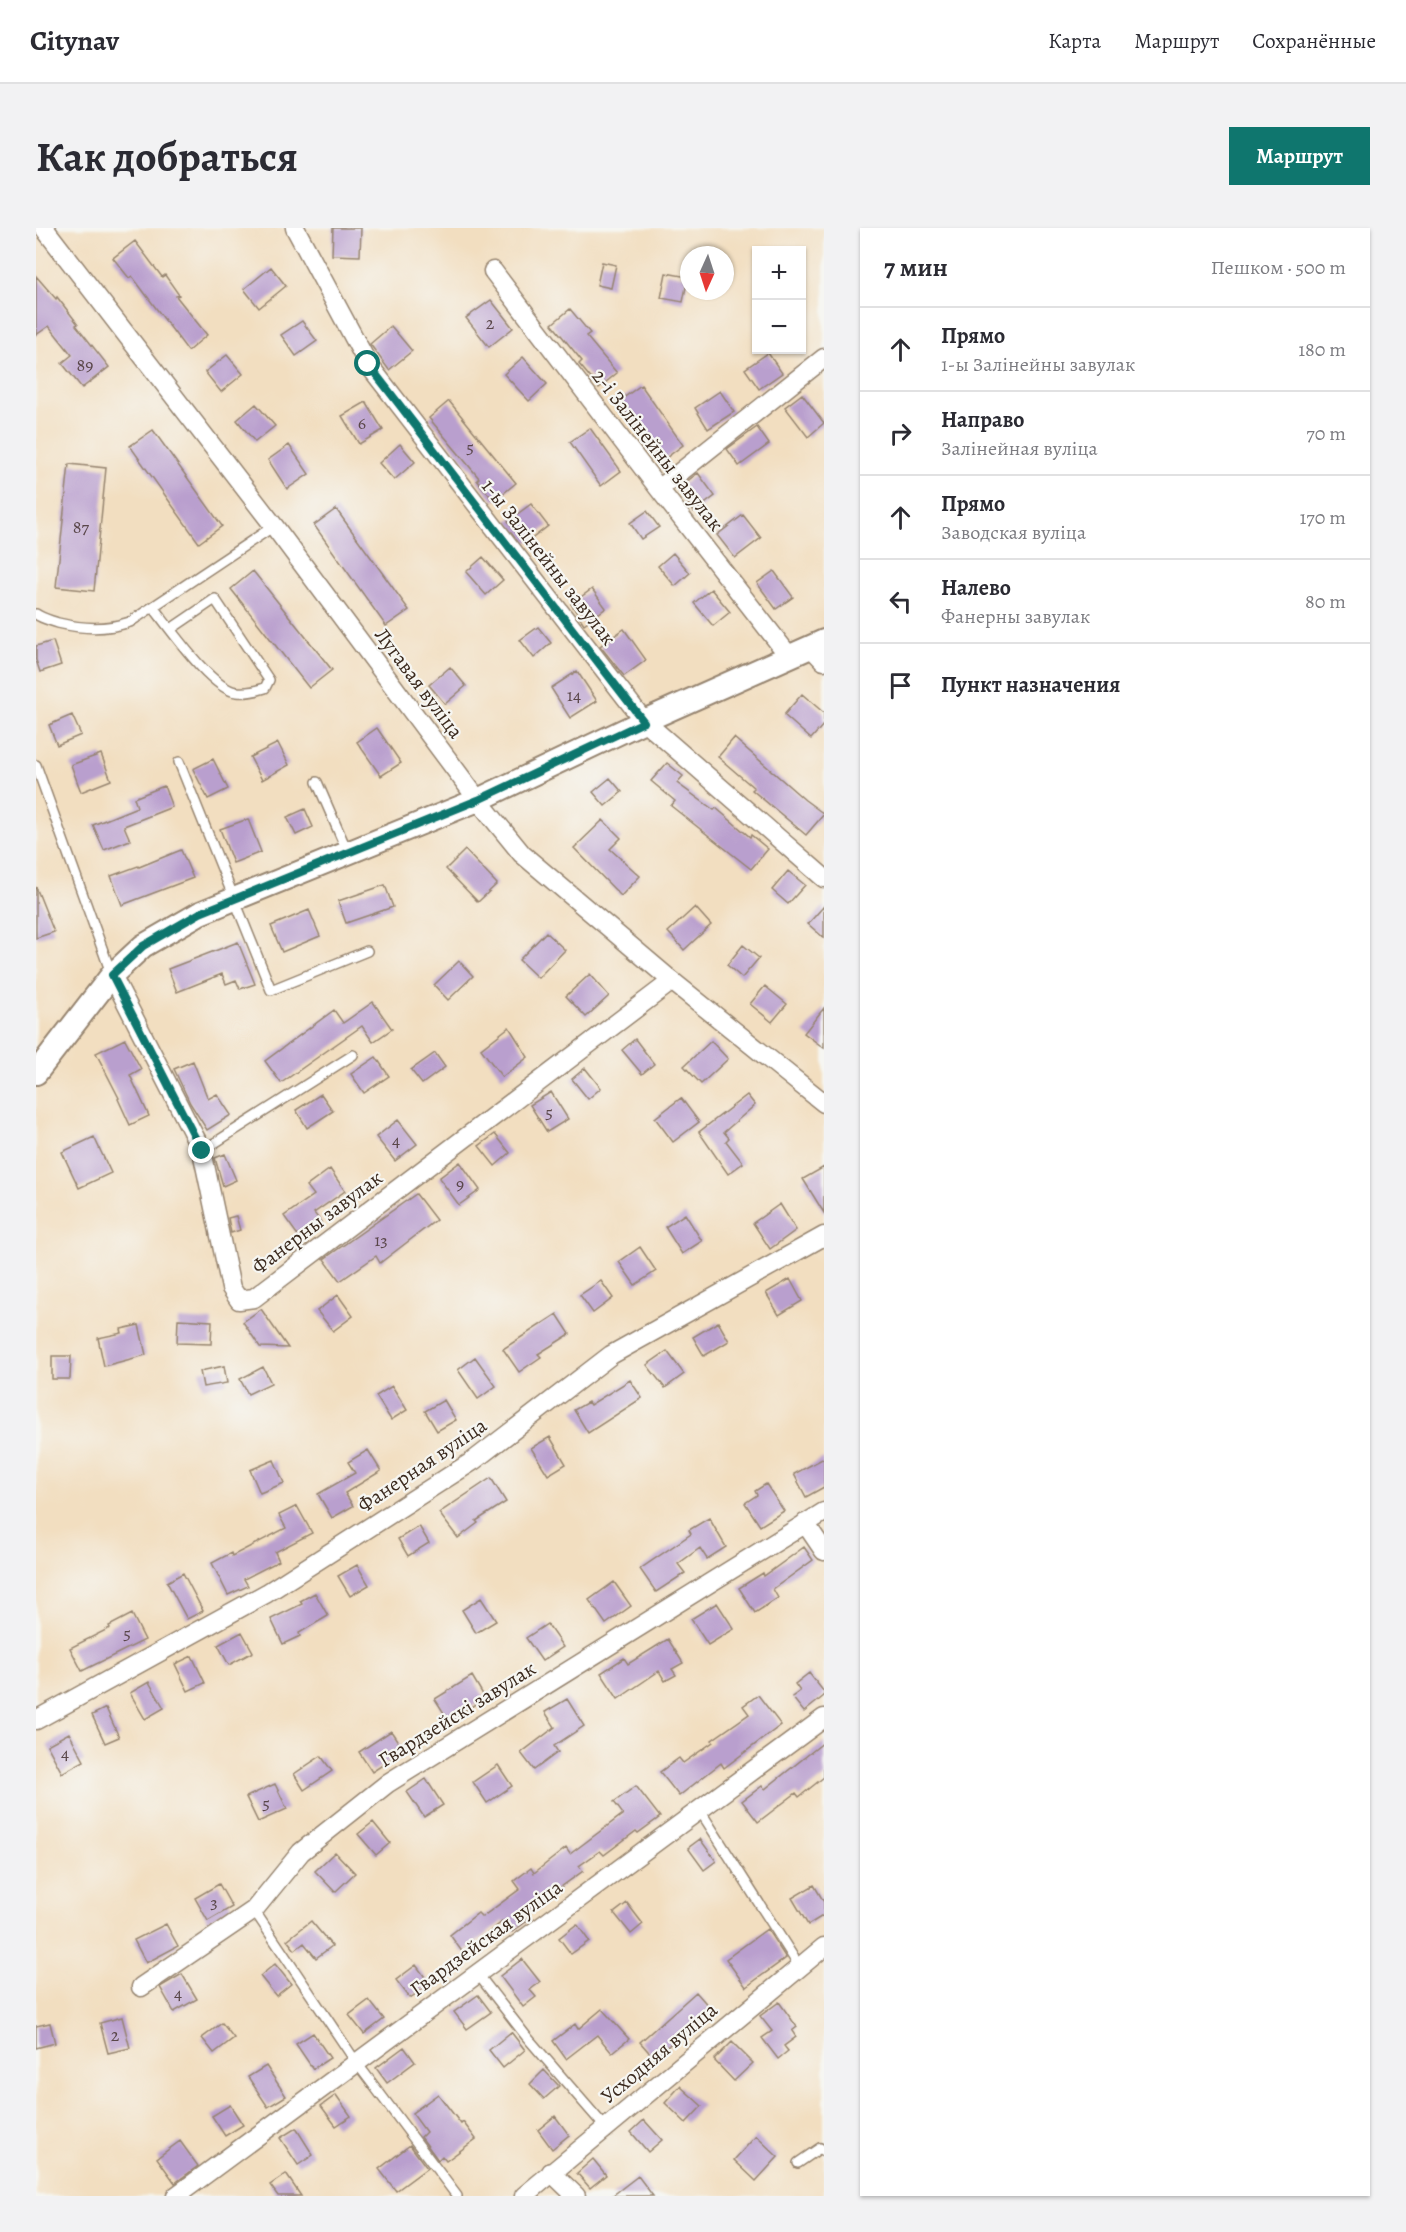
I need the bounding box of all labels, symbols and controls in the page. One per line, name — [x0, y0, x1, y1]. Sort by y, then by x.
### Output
text: Citynav — [30, 22, 119, 60]
text: Карта — [1048, 27, 1101, 55]
text: Маршрут — [1134, 27, 1219, 55]
text: Сохранённые — [1252, 27, 1376, 55]
button: Маршрут — [1229, 127, 1370, 185]
text: Как добраться — [36, 128, 298, 185]
north arrow — [680, 246, 734, 300]
map controls — [752, 246, 806, 354]
button: + — [752, 246, 806, 300]
text: 7 мин — [884, 250, 948, 285]
text: Пешком · 500 m — [1211, 254, 1346, 281]
button: − — [752, 300, 806, 354]
house number: 2 — [486, 311, 495, 335]
text: Прямо — [941, 321, 1005, 351]
icon: ahead — [884, 333, 917, 366]
text: 180 m — [1298, 336, 1346, 363]
route start — [354, 350, 380, 376]
text: 1-ы Залінейны завулак — [941, 351, 1135, 378]
house number: 89 — [77, 353, 93, 377]
street label: 2-і Залінейны завулак — [586, 363, 730, 537]
text: Направо — [941, 405, 1024, 435]
house number: 6 — [358, 411, 366, 435]
icon: right — [884, 417, 917, 450]
text: 70 m — [1306, 420, 1346, 447]
house number: 5 — [466, 435, 474, 459]
text: Залінейная вуліца — [941, 435, 1098, 462]
street label: 1-ы Залінейны завулак — [475, 473, 623, 651]
text: Прямо — [941, 489, 1005, 519]
icon: ahead — [884, 501, 917, 534]
text: 170 m — [1300, 504, 1346, 531]
house number: 87 — [73, 515, 90, 539]
text: Заводская вуліца — [941, 519, 1086, 546]
text: Налево — [941, 573, 1011, 603]
icon: left — [884, 585, 917, 618]
text: 80 m — [1305, 588, 1346, 615]
text: Фанерны завулак — [941, 603, 1090, 630]
street label: Лугавая вуліца — [368, 622, 470, 744]
icon: arrive — [884, 669, 917, 702]
text: Пункт назначения — [941, 670, 1120, 700]
house number: 14 — [567, 683, 581, 707]
house number: 5 — [545, 1100, 553, 1124]
house number: 4 — [392, 1128, 400, 1152]
route end — [188, 1137, 214, 1163]
street label: Фанерны завулак — [246, 1164, 388, 1280]
house number: 9 — [456, 1172, 464, 1196]
house number: 13 — [374, 1228, 388, 1252]
street label: Фанерная вуліца — [352, 1411, 493, 1519]
house number: 5 — [123, 1621, 131, 1645]
street label: Гвардзейскі завулак — [373, 1654, 541, 1774]
house number: 4 — [61, 1741, 69, 1765]
house number: 5 — [262, 1791, 270, 1815]
street label: Гвардзейская вуліца — [404, 1873, 568, 2003]
house number: 3 — [210, 1890, 218, 1914]
house number: 4 — [174, 1981, 182, 2005]
street label: Усходняя вуліца — [595, 1996, 723, 2110]
house number: 2 — [111, 2023, 120, 2047]

